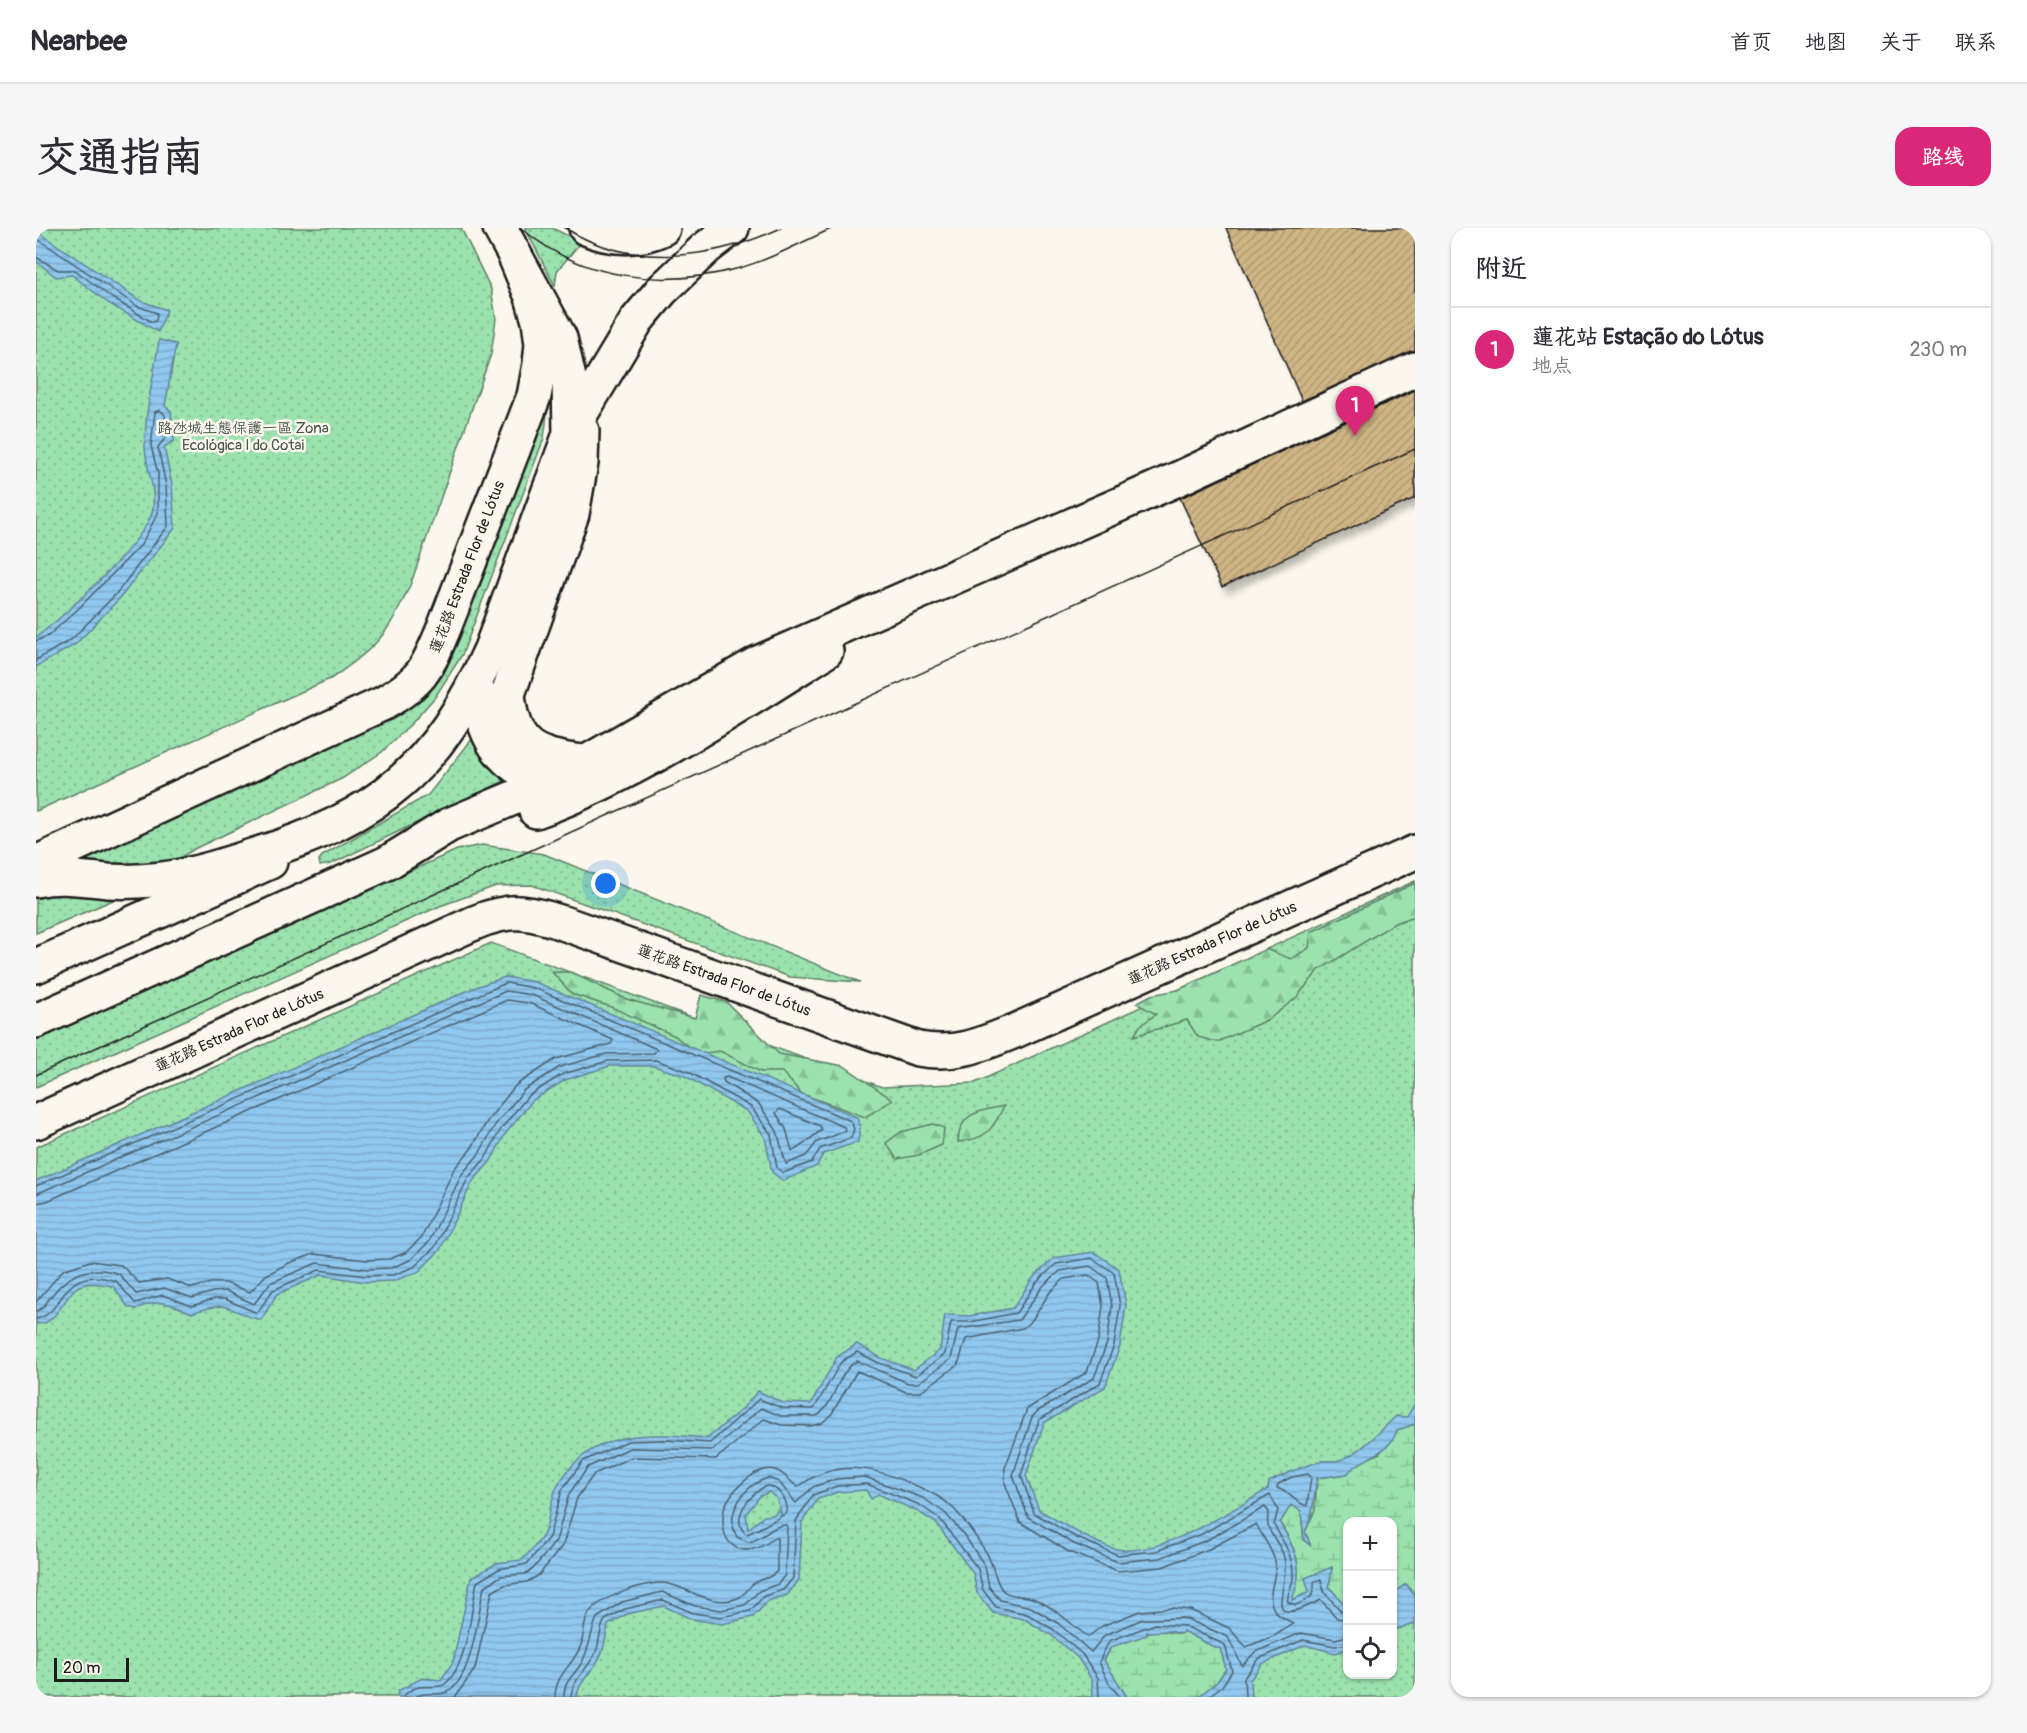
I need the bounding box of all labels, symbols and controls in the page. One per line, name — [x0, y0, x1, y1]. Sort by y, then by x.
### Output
text: Nearbee — [30, 24, 127, 59]
text: 首页 — [1730, 29, 1772, 56]
text: 地图 — [1805, 29, 1847, 56]
text: 关于 — [1880, 29, 1922, 56]
text: 联系 — [1955, 29, 1997, 56]
button: 路线 — [1895, 127, 1991, 186]
text: 交通指南 — [36, 132, 204, 184]
text: 附近 — [1475, 253, 1527, 285]
text: 蓮花站 Estação do Lótus — [1532, 323, 1764, 351]
text: 1 — [1491, 337, 1498, 362]
text: 230 m — [1910, 337, 1967, 362]
text: 地点 — [1532, 353, 1572, 378]
pin: 1 — [1336, 386, 1374, 436]
park label: 路氹城生態保護一區 Zona Ecológica I do Cotai — [157, 419, 329, 455]
street label: 蓮花路 Estrada Flor de Lótus — [426, 478, 509, 656]
your location — [591, 869, 620, 898]
street label: 蓮花路 Estrada Flor de Lótus — [1125, 897, 1300, 989]
street label: 蓮花路 Estrada Flor de Lótus — [635, 940, 813, 1021]
street label: 蓮花路 Estrada Flor de Lótus — [152, 984, 327, 1076]
map controls — [1343, 1517, 1397, 1679]
button: + — [1343, 1517, 1397, 1571]
button: − — [1343, 1571, 1397, 1625]
button: locate — [1343, 1625, 1397, 1679]
scale bar — [54, 1655, 129, 1682]
text: 20 m — [63, 1658, 101, 1678]

